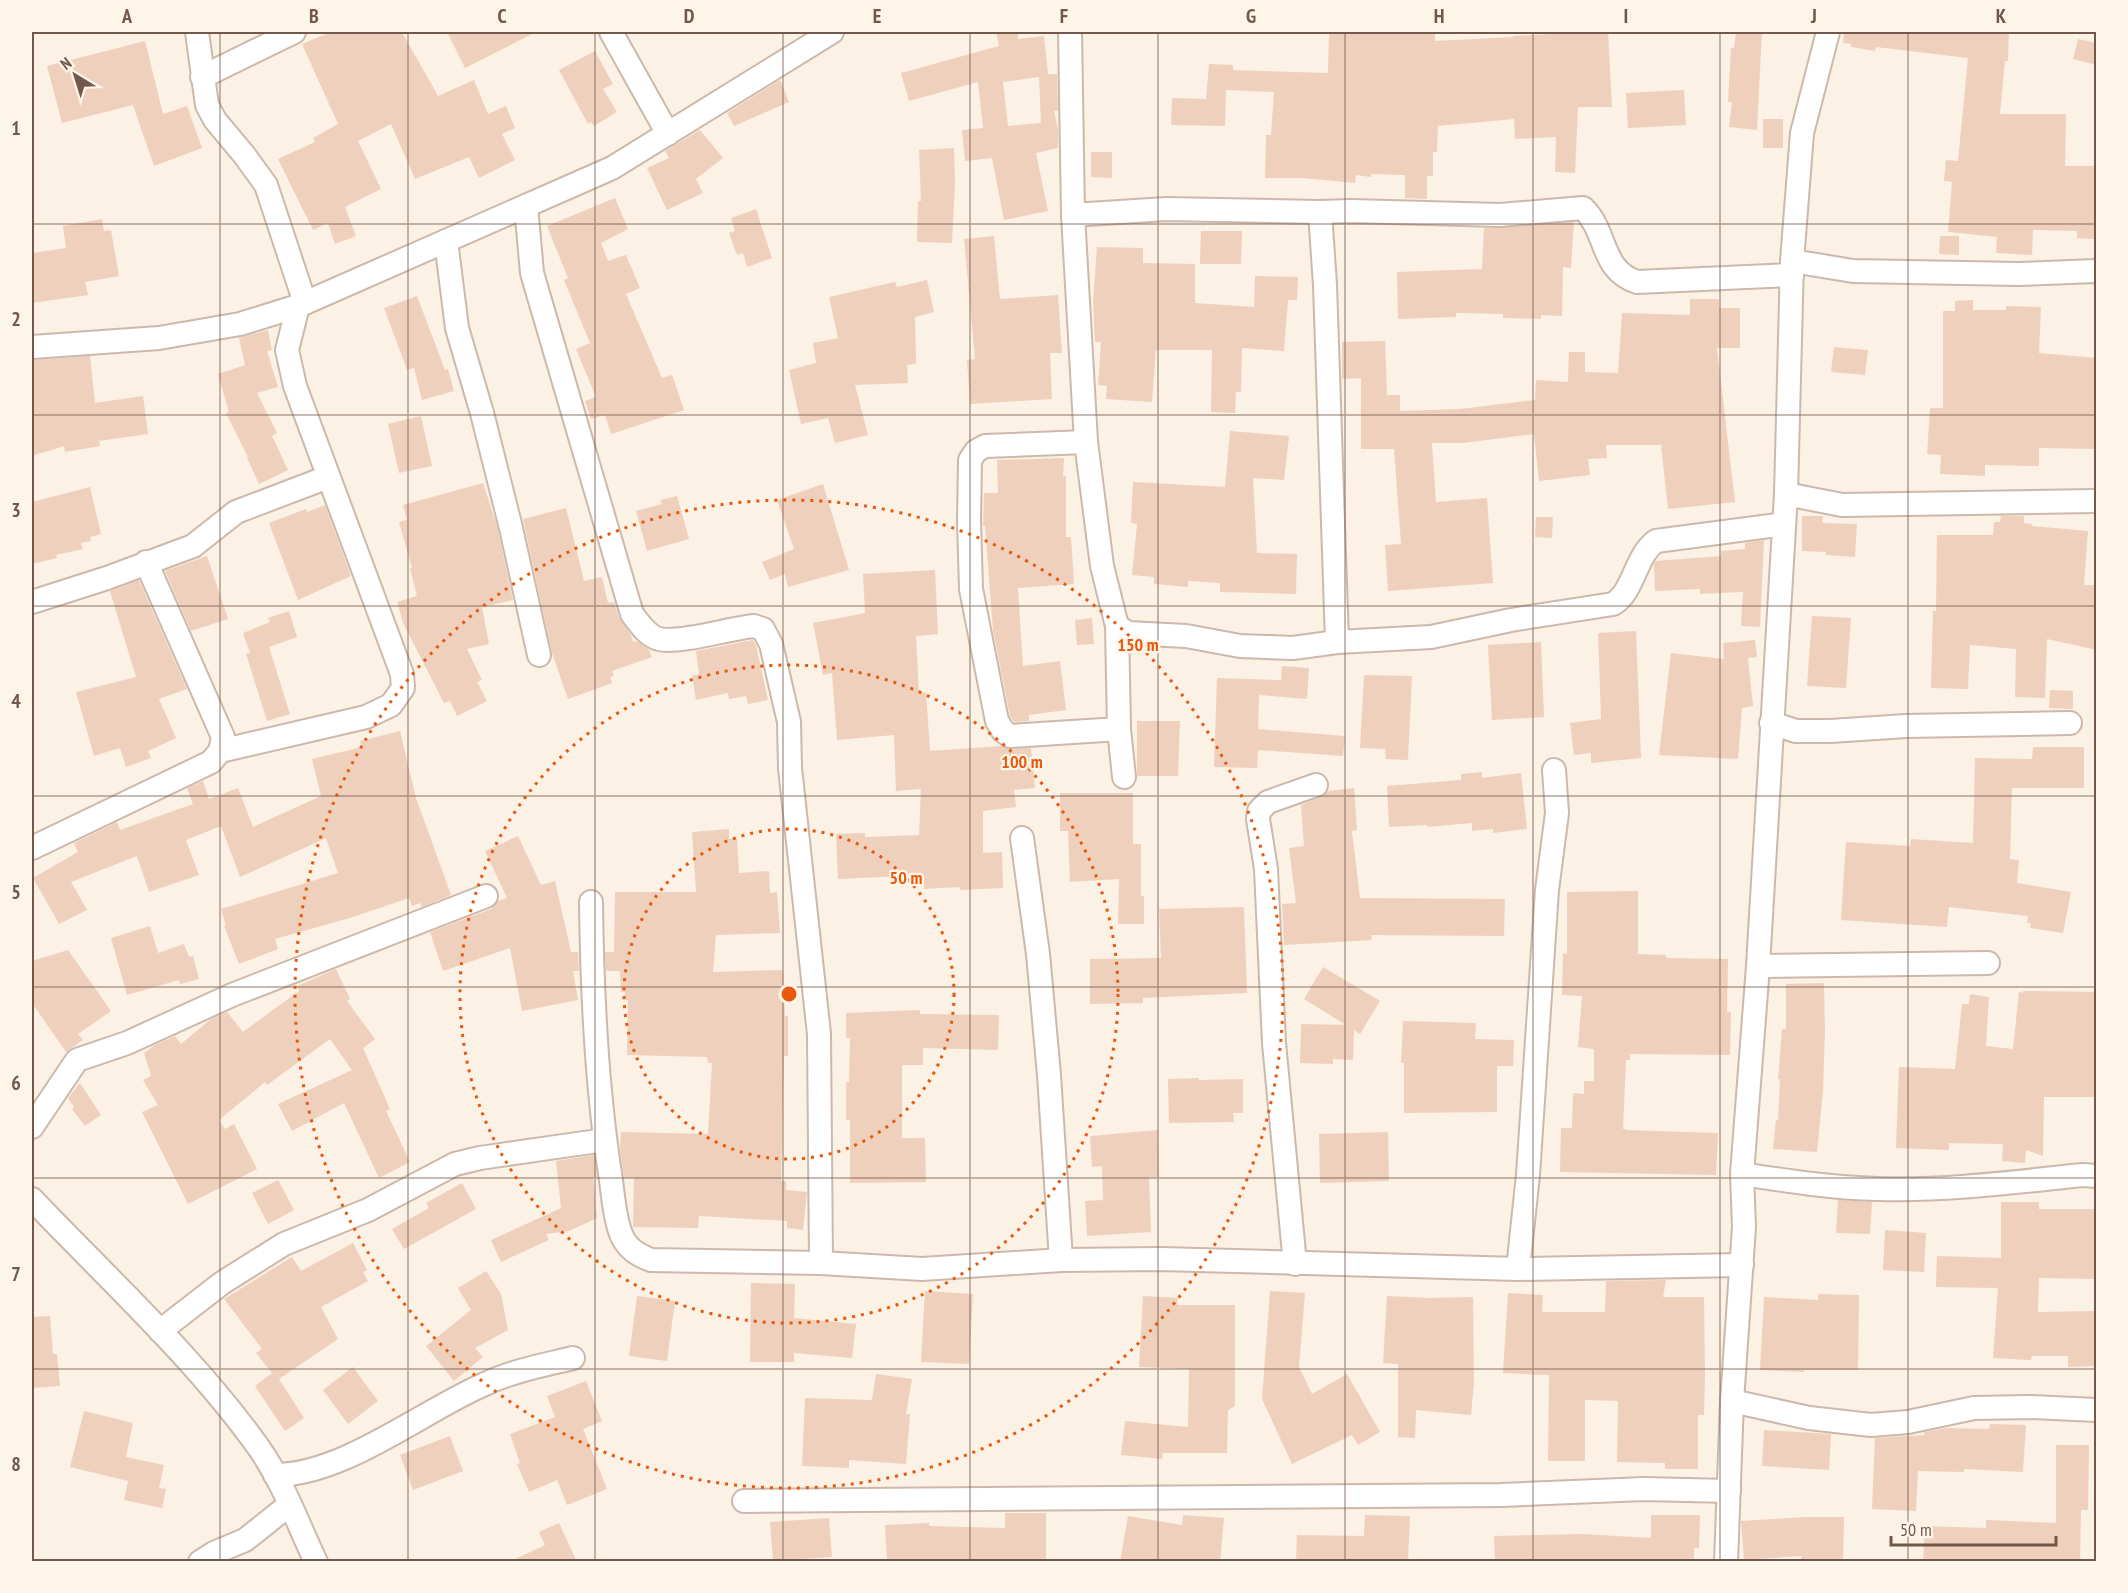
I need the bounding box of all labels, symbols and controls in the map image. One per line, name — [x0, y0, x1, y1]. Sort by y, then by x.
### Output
text: A — [121, 3, 133, 29]
text: B — [309, 3, 319, 29]
text: C — [497, 3, 507, 29]
text: D — [684, 3, 695, 29]
text: E — [873, 3, 881, 29]
text: F — [1060, 3, 1068, 29]
text: G — [1246, 3, 1256, 29]
text: H — [1434, 3, 1444, 29]
text: I — [1624, 3, 1628, 29]
text: J — [1810, 3, 1817, 29]
text: K — [1996, 3, 2007, 29]
north arrow — [45, 45, 105, 105]
text: N — [56, 53, 75, 74]
text: 1 — [11, 115, 21, 141]
text: 2 — [11, 306, 21, 332]
text: 3 — [11, 497, 21, 523]
text: 150 m — [1117, 633, 1159, 656]
text: 4 — [11, 688, 21, 714]
text: 100 m — [1001, 750, 1043, 773]
text: 50 m — [890, 866, 922, 889]
text: 5 — [11, 879, 21, 905]
centre of rings — [779, 984, 799, 1004]
text: 6 — [11, 1070, 21, 1096]
text: 7 — [11, 1261, 21, 1287]
text: 8 — [11, 1451, 21, 1477]
scale bar — [1891, 1509, 2056, 1547]
text: 50 m — [1900, 1518, 1932, 1541]

